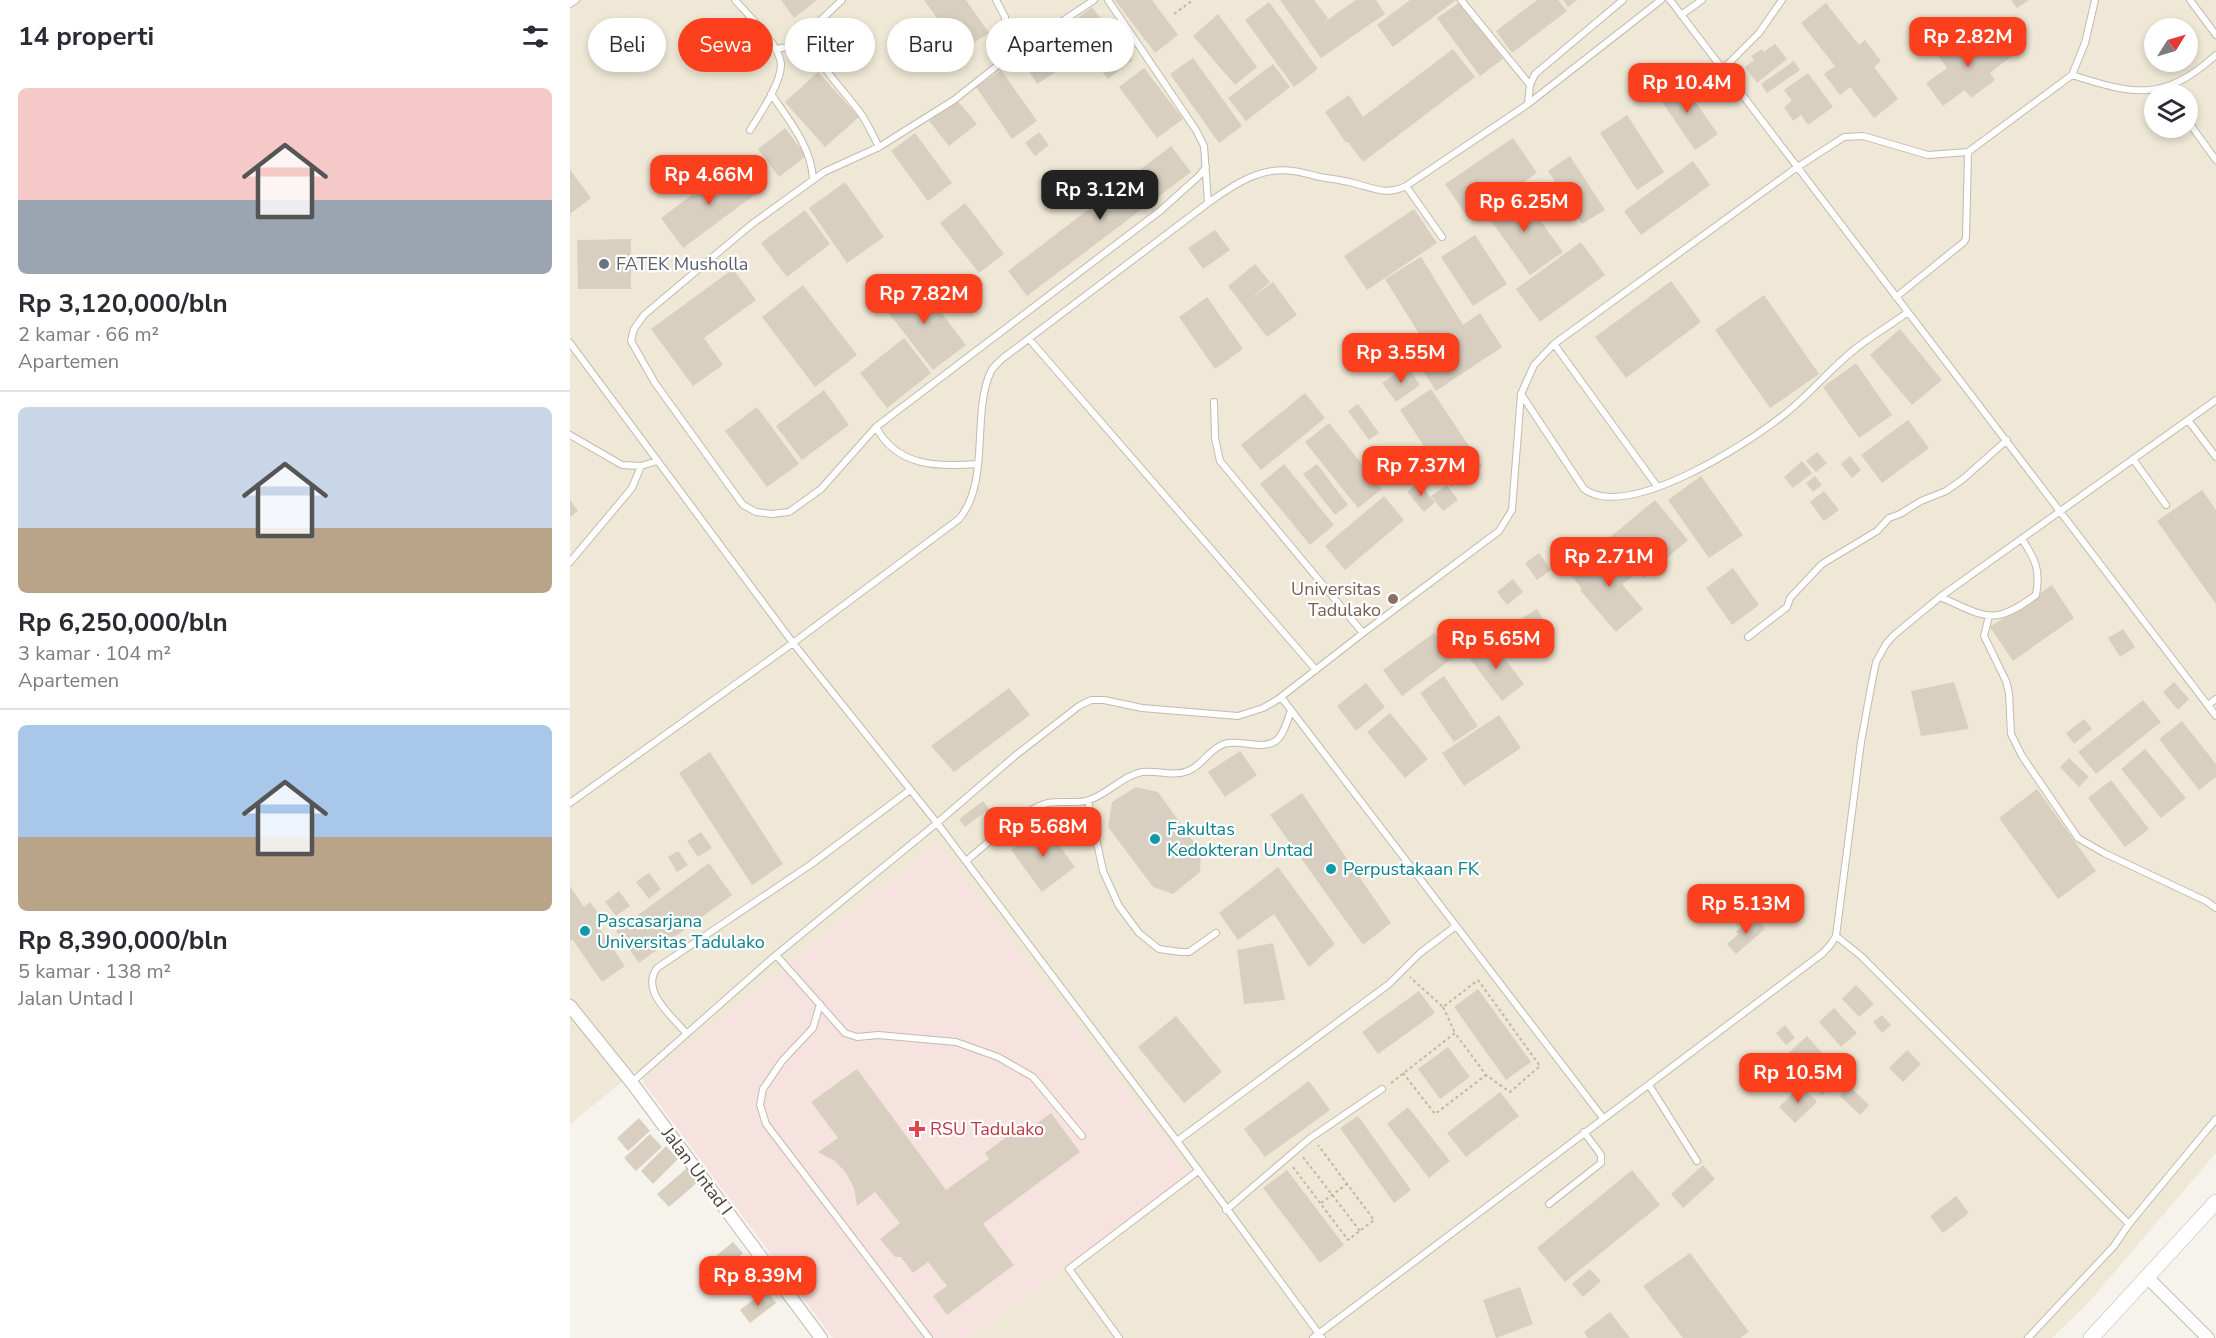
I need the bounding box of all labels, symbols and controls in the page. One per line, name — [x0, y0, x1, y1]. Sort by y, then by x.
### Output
pin: Rp 2.82M — [1906, 17, 2030, 68]
chip: Beli — [588, 18, 666, 72]
chip: Sewa — [678, 18, 773, 72]
chip: Filter — [785, 18, 875, 72]
chip: Baru — [887, 18, 974, 72]
chip: Apartemen — [986, 18, 1134, 72]
north arrow — [2144, 18, 2198, 72]
map controls — [2144, 18, 2198, 138]
text: 14 properti — [18, 19, 154, 54]
icon: filters — [519, 20, 552, 53]
text: Rp 2.82M — [1923, 23, 2013, 50]
pin: Rp 10.4M — [1625, 63, 1749, 114]
text: Rp 10.4M — [1642, 69, 1732, 96]
button: layers — [2144, 84, 2198, 138]
icon: home — [231, 127, 339, 235]
pin: Rp 4.66M — [647, 155, 771, 206]
text: Rp 4.66M — [664, 161, 754, 188]
pin: Rp 3.12M — [1038, 170, 1162, 221]
text: Rp 3.12M — [1055, 176, 1145, 203]
pin: Rp 6.25M — [1462, 182, 1586, 233]
text: Rp 6.25M — [1479, 188, 1569, 215]
place label: FATEK Musholla — [616, 252, 748, 276]
marker: FATEK Musholla — [597, 257, 611, 271]
pin: Rp 7.82M — [862, 274, 986, 325]
text: Rp 7.82M — [879, 280, 969, 307]
text: Rp 3,120,000/bln — [18, 286, 228, 321]
text: 2 kamar · 66 m² — [18, 321, 159, 348]
pin: Rp 3.55M — [1339, 333, 1463, 384]
text: Rp 3.55M — [1356, 339, 1446, 366]
text: Apartemen — [18, 348, 119, 375]
icon: home — [231, 446, 339, 554]
pin: Rp 7.37M — [1359, 446, 1483, 497]
text: Rp 7.37M — [1376, 452, 1466, 479]
pin: Rp 2.71M — [1547, 537, 1671, 588]
text: Rp 2.71M — [1564, 543, 1654, 570]
place label: Universitas Tadulako — [1291, 577, 1381, 622]
marker: Universitas Tadulako — [1386, 592, 1400, 606]
text: Rp 6,250,000/bln — [18, 605, 228, 640]
pin: Rp 5.65M — [1434, 619, 1558, 670]
text: Rp 5.65M — [1451, 625, 1541, 652]
text: 3 kamar · 104 m² — [18, 640, 171, 667]
text: Apartemen — [18, 667, 119, 694]
icon: home — [231, 764, 339, 872]
pin: Rp 5.68M — [981, 807, 1105, 858]
text: Rp 5.68M — [998, 813, 1088, 840]
place label: Fakultas Kedokteran Untad — [1167, 817, 1313, 862]
marker: Fakultas Kedokteran Untad — [1148, 832, 1162, 846]
place label: Perpustakaan FK — [1343, 857, 1480, 881]
marker: Perpustakaan FK — [1324, 862, 1338, 876]
pin: Rp 5.13M — [1684, 884, 1808, 935]
text: Rp 5.13M — [1701, 890, 1791, 917]
place label: Pascasarjana Universitas Tadulako — [597, 909, 765, 954]
text: Rp 8,390,000/bln — [18, 923, 228, 958]
marker: Pascasarjana Universitas Tadulako — [578, 924, 592, 938]
text: 5 kamar · 138 m² — [18, 958, 171, 985]
text: Jalan Untad I — [18, 985, 134, 1012]
pin: Rp 10.5M — [1736, 1053, 1860, 1104]
text: Rp 10.5M — [1753, 1059, 1843, 1086]
place label: RSU Tadulako — [930, 1117, 1044, 1141]
marker: RSU Tadulako — [908, 1120, 926, 1138]
street label: Jalan Untad I — [656, 1121, 738, 1220]
pin: Rp 8.39M — [696, 1256, 820, 1307]
text: Rp 8.39M — [713, 1262, 803, 1289]

